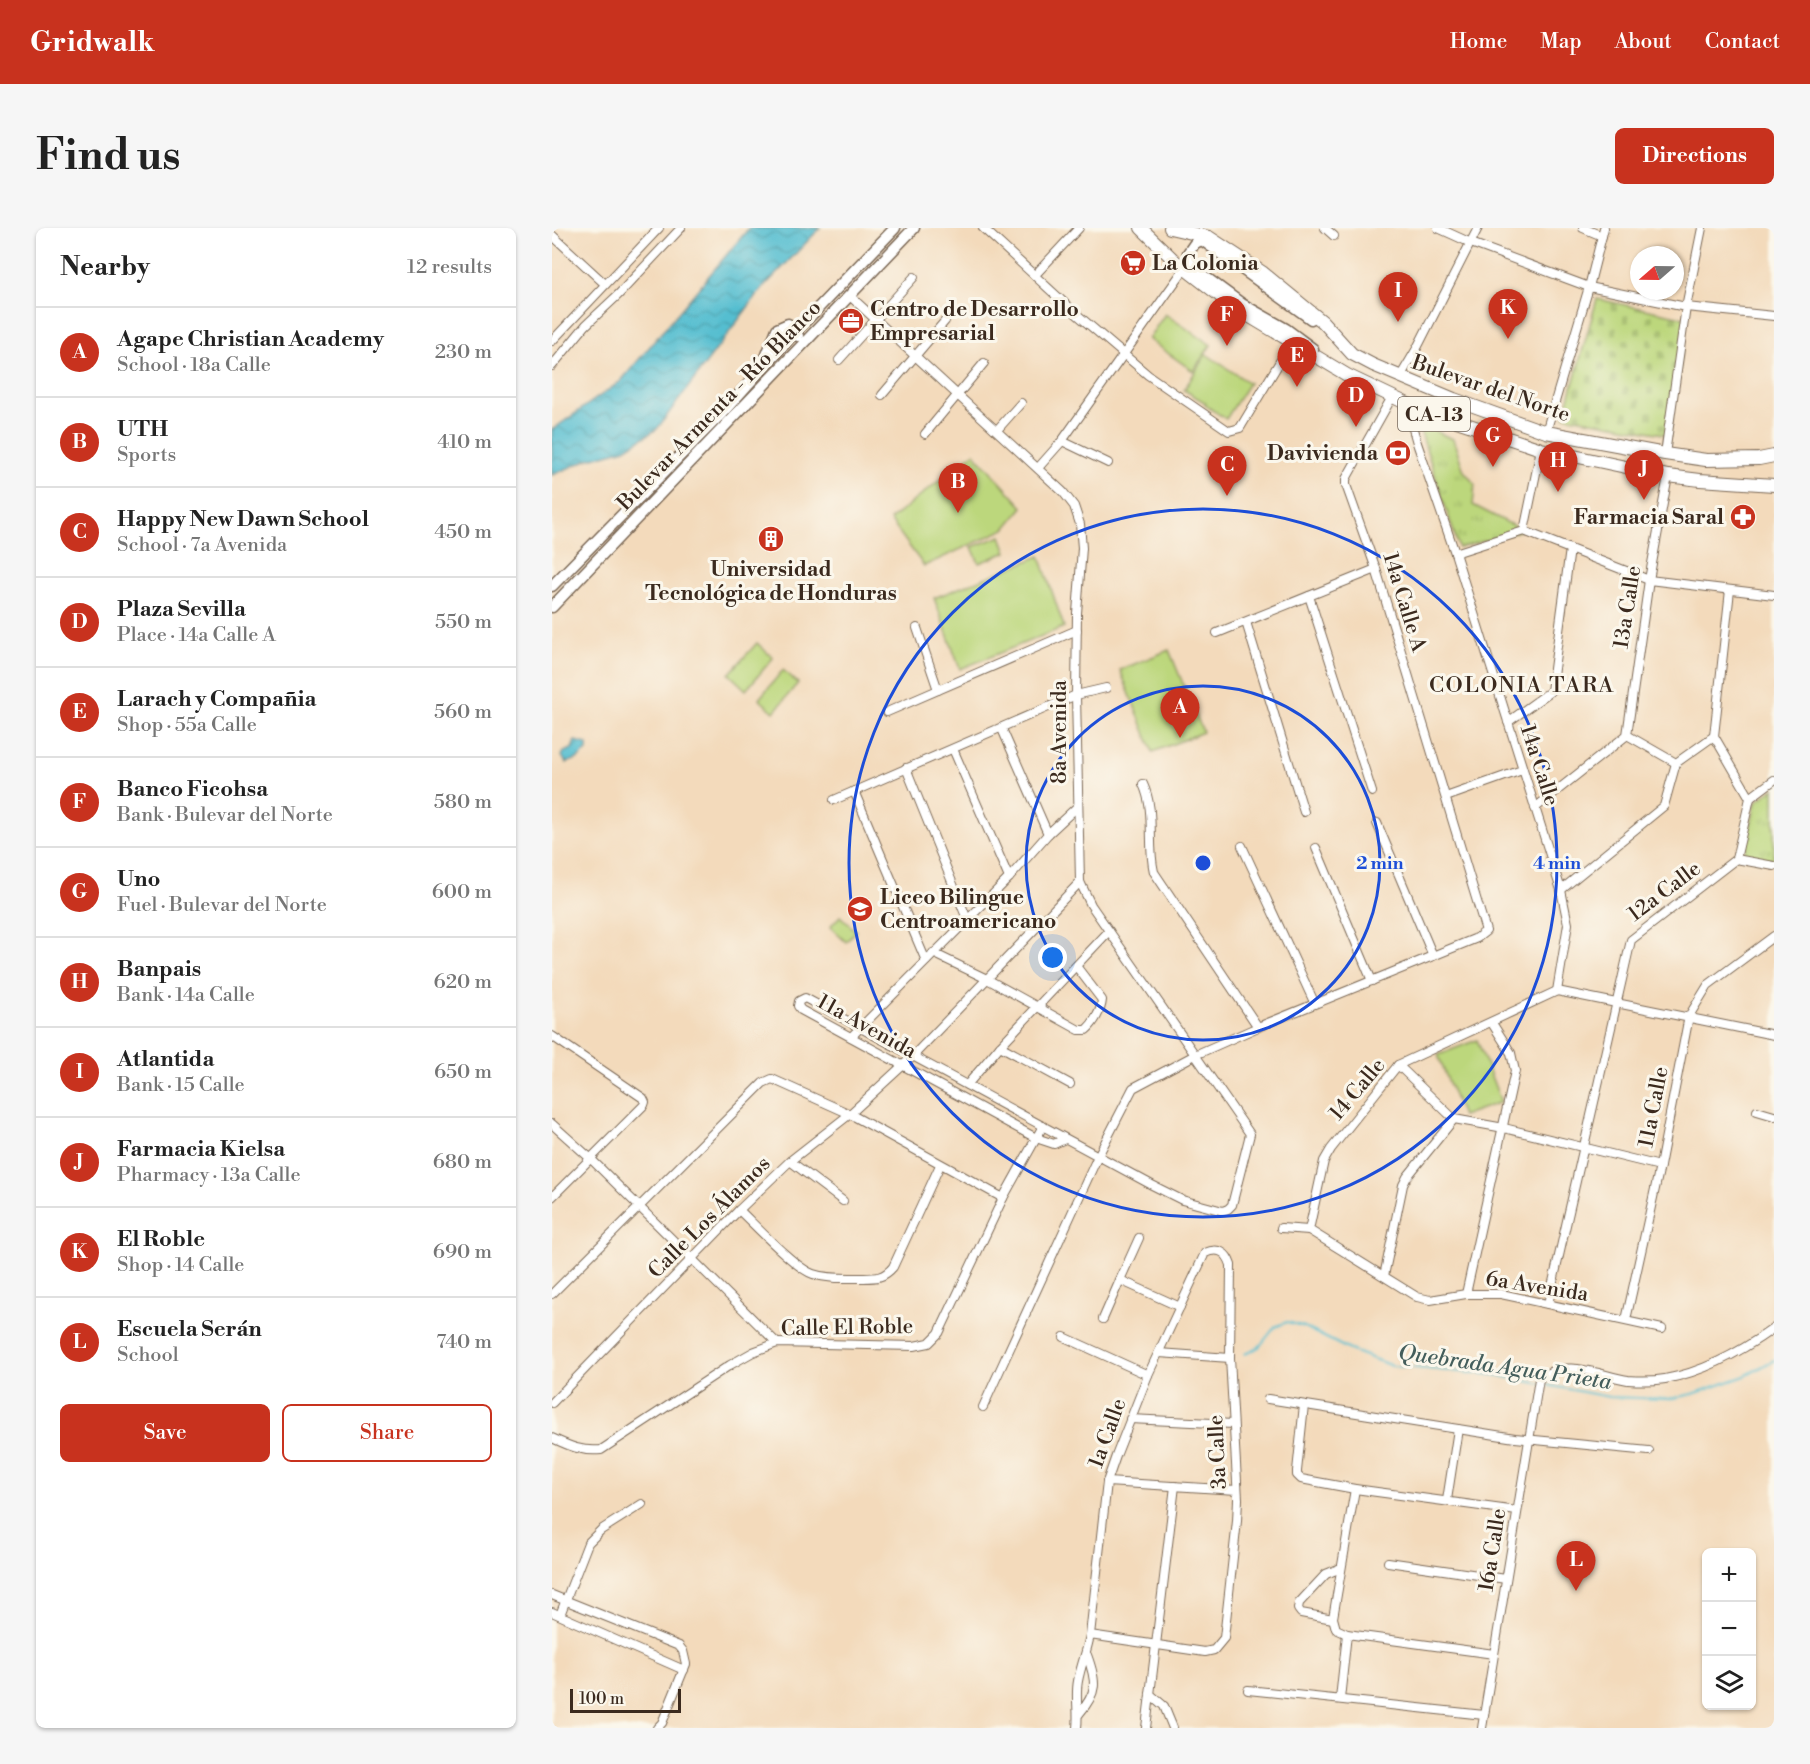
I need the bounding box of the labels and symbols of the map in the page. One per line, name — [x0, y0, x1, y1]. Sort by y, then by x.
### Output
north arrow — [1630, 246, 1684, 300]
supermarket icon: La Colonia — [1118, 248, 1148, 278]
place label: La Colonia — [1152, 251, 1259, 277]
pin: I — [1378, 272, 1418, 322]
pin: K — [1488, 290, 1528, 339]
street label: Bulevar Armenta - Río Blanco — [611, 295, 827, 517]
pin: F — [1208, 296, 1246, 346]
place label: Centro de Desarrollo Empresarial — [870, 297, 1079, 347]
office icon: Centro de Desarrollo Empresarial — [836, 306, 866, 336]
pin: E — [1278, 338, 1316, 387]
street label: Bulevar del Norte — [1407, 349, 1573, 428]
pin: D — [1336, 378, 1376, 427]
road number: CA-13 — [1398, 397, 1470, 431]
pin: G — [1474, 418, 1512, 467]
bank icon: Davivienda — [1383, 438, 1413, 468]
place label: Davivienda — [1267, 441, 1379, 467]
pin: H — [1538, 442, 1578, 492]
pin: C — [1208, 446, 1246, 496]
pin: J — [1624, 450, 1664, 500]
pin: B — [938, 464, 978, 513]
pharmacy icon: Farmacia Saral — [1728, 502, 1758, 532]
place label: Farmacia Saral — [1574, 505, 1724, 531]
building icon: Universidad Tecnológica de Honduras — [756, 524, 786, 554]
street label: 14a Calle A — [1377, 549, 1432, 656]
place label: Universidad Tecnológica de Honduras — [645, 557, 897, 607]
street label: 13a Calle — [1609, 564, 1647, 651]
district label: COLONIA TARA — [1429, 672, 1615, 699]
street label: 8a Avenida — [1047, 680, 1073, 784]
pin: A — [1160, 688, 1200, 738]
street label: 14a Calle — [1514, 721, 1564, 809]
text: 2 min — [1356, 852, 1404, 875]
text: 4 min — [1533, 852, 1581, 875]
centre of rings — [1193, 853, 1213, 873]
street label: 12a Calle — [1623, 856, 1706, 928]
place label: Liceo Bilingue Centroamericano — [880, 885, 1056, 935]
school or university icon: Liceo Bilingue Centroamericano — [845, 894, 875, 924]
your location — [1038, 943, 1067, 972]
street label: 11a Avenida — [812, 989, 921, 1065]
street label: 14 Calle — [1324, 1053, 1391, 1126]
street label: 11a Calle — [1633, 1065, 1675, 1150]
street label: Calle Los Álamos — [642, 1150, 776, 1284]
street label: 6a Avenida — [1484, 1266, 1591, 1308]
street label: Calle El Roble — [781, 1314, 913, 1342]
water label: Quebrada Agua Prieta — [1397, 1339, 1614, 1396]
street label: 1a Calle — [1083, 1395, 1132, 1472]
street label: 3a Calle — [1203, 1414, 1233, 1490]
street label: 16a Calle — [1474, 1507, 1512, 1594]
pin: L — [1556, 1542, 1596, 1591]
scale bar — [570, 1686, 681, 1714]

